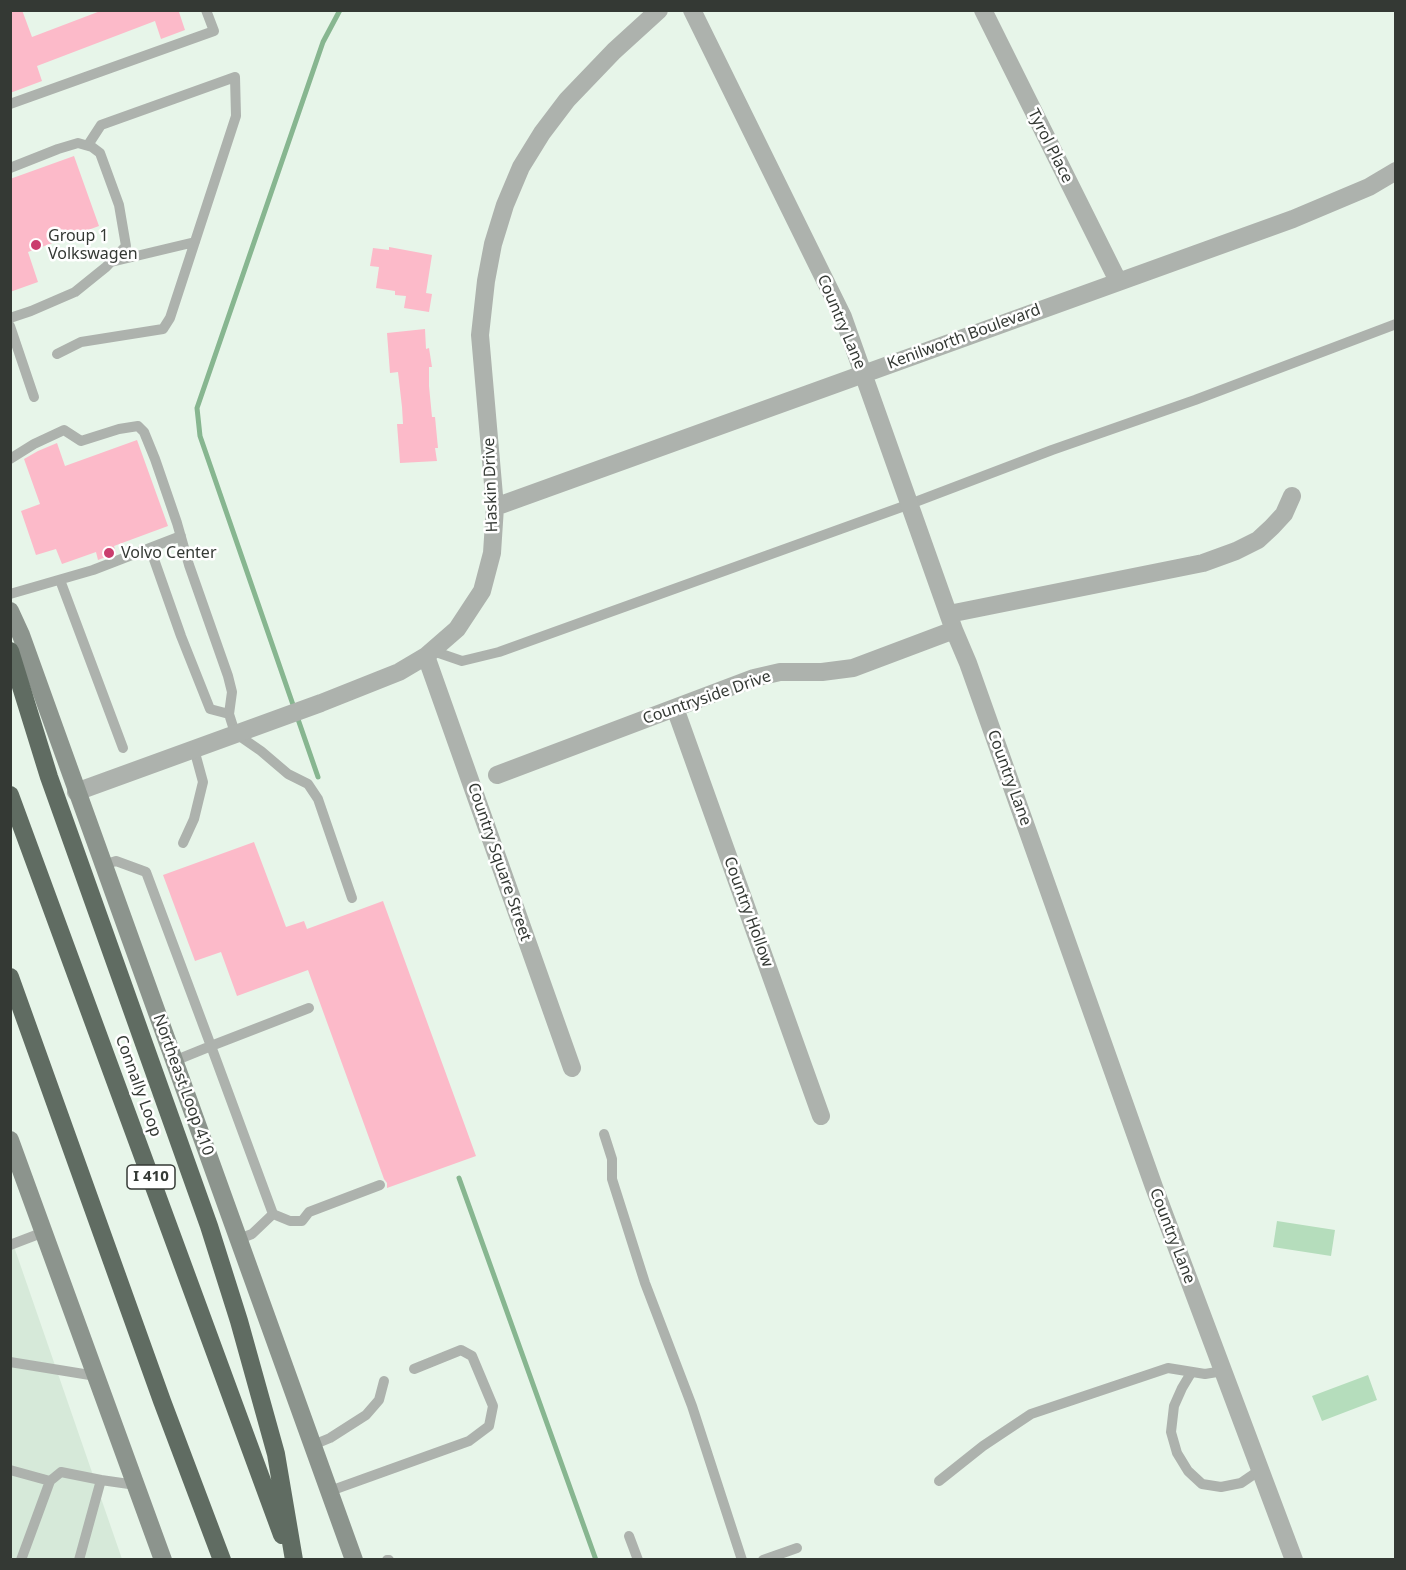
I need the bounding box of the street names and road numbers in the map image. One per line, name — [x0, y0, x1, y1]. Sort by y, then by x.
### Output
street label: Tyrol Place — [1023, 106, 1077, 186]
street label: Country Lane — [813, 272, 869, 372]
street label: Kenilworth Boulevard — [885, 300, 1043, 374]
street label: Haskin Drive — [480, 437, 502, 533]
street label: Countryside Drive — [640, 667, 774, 729]
street label: Country Lane — [983, 727, 1035, 829]
street label: Country Square Street — [463, 780, 535, 944]
street label: Country Hollow — [719, 854, 777, 970]
street label: Northeast Loop 410 — [149, 1012, 217, 1158]
street label: Connally Loop — [111, 1033, 165, 1139]
road number: I 410 — [127, 1165, 175, 1189]
street label: Country Lane — [1145, 1186, 1199, 1286]

